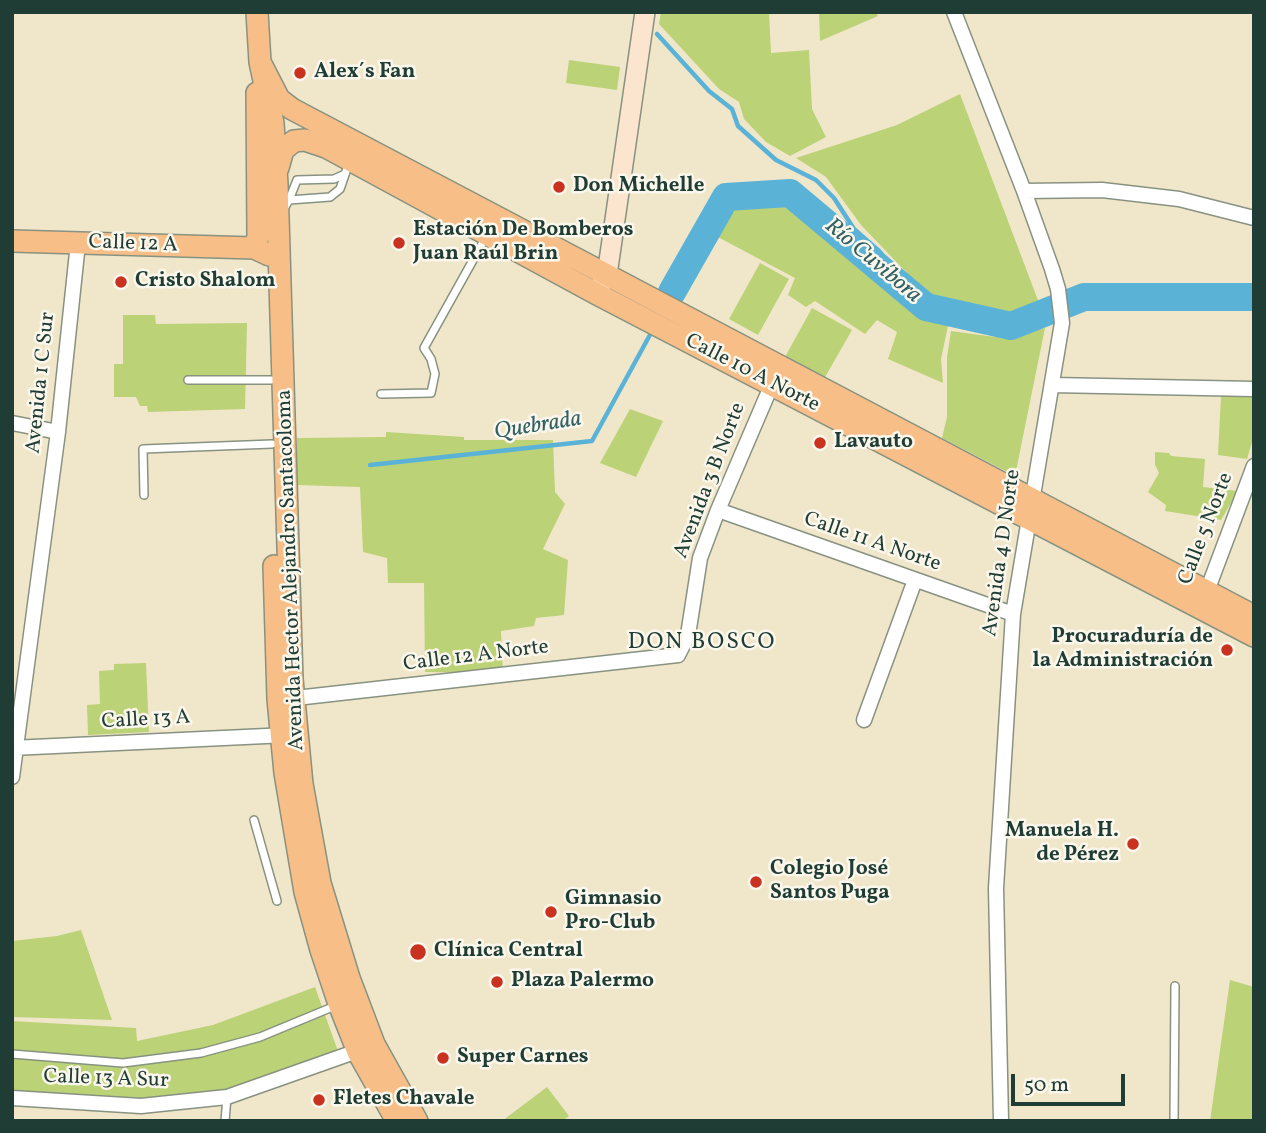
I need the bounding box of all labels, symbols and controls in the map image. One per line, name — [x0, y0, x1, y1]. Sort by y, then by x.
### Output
place label: Alex´s Fan — [314, 60, 415, 86]
marker: Alex´s Fan — [292, 65, 308, 81]
place label: Don Michelle — [573, 174, 704, 200]
marker: Don Michelle — [551, 179, 567, 195]
water label: Río Cuvíbora — [818, 214, 926, 310]
place label: Estación De Bomberos Juan Raúl Brin — [413, 218, 633, 268]
street label: Calle 12 A — [88, 231, 178, 259]
marker: Estación De Bomberos Juan Raúl Brin — [391, 235, 407, 251]
place label: Cristo Shalom — [135, 269, 276, 295]
marker: Cristo Shalom — [113, 274, 129, 290]
street label: Avenida 1 C Sur — [22, 311, 62, 455]
street label: Calle 10 A Norte — [681, 329, 823, 419]
street label: Avenida Hector Alejandro Santacoloma — [273, 389, 311, 751]
street label: Avenida 3 B Norte — [670, 400, 752, 562]
water label: Quebrada — [492, 406, 584, 448]
place label: Lavauto — [834, 430, 913, 456]
marker: Lavauto — [812, 435, 828, 451]
street label: Avenida 4 D Norte — [979, 468, 1027, 638]
street label: Calle 5 Norte — [1174, 469, 1240, 589]
street label: Calle 11 A Norte — [800, 508, 944, 578]
place label: Procuraduría de la Administración — [1033, 625, 1213, 675]
district label: DON BOSCO — [629, 630, 775, 658]
street label: Calle 12 A Norte — [402, 636, 550, 678]
marker: Procuraduría de la Administración — [1219, 642, 1235, 658]
street label: Calle 13 A — [101, 706, 191, 736]
place label: Manuela H. de Pérez — [1005, 819, 1119, 869]
marker: Manuela H. de Pérez — [1125, 836, 1141, 852]
place label: Colegio José Santos Puga — [770, 857, 890, 907]
marker: Colegio José Santos Puga — [748, 874, 764, 890]
place label: Gimnasio Pro-Club — [565, 887, 662, 937]
marker: Gimnasio Pro-Club — [543, 904, 559, 920]
place label: Clínica Central — [434, 939, 583, 965]
marker: Clínica Central — [408, 942, 428, 962]
place label: Plaza Palermo — [511, 969, 654, 995]
marker: Plaza Palermo — [489, 974, 505, 990]
place label: Super Carnes — [457, 1045, 589, 1071]
marker: Super Carnes — [435, 1050, 451, 1066]
scale bar — [1014, 1060, 1128, 1104]
street label: Calle 13 A Sur — [43, 1065, 169, 1095]
text: 50 m — [1024, 1071, 1069, 1100]
place label: Fletes Chavale — [333, 1087, 475, 1113]
marker: Fletes Chavale — [311, 1092, 327, 1108]

